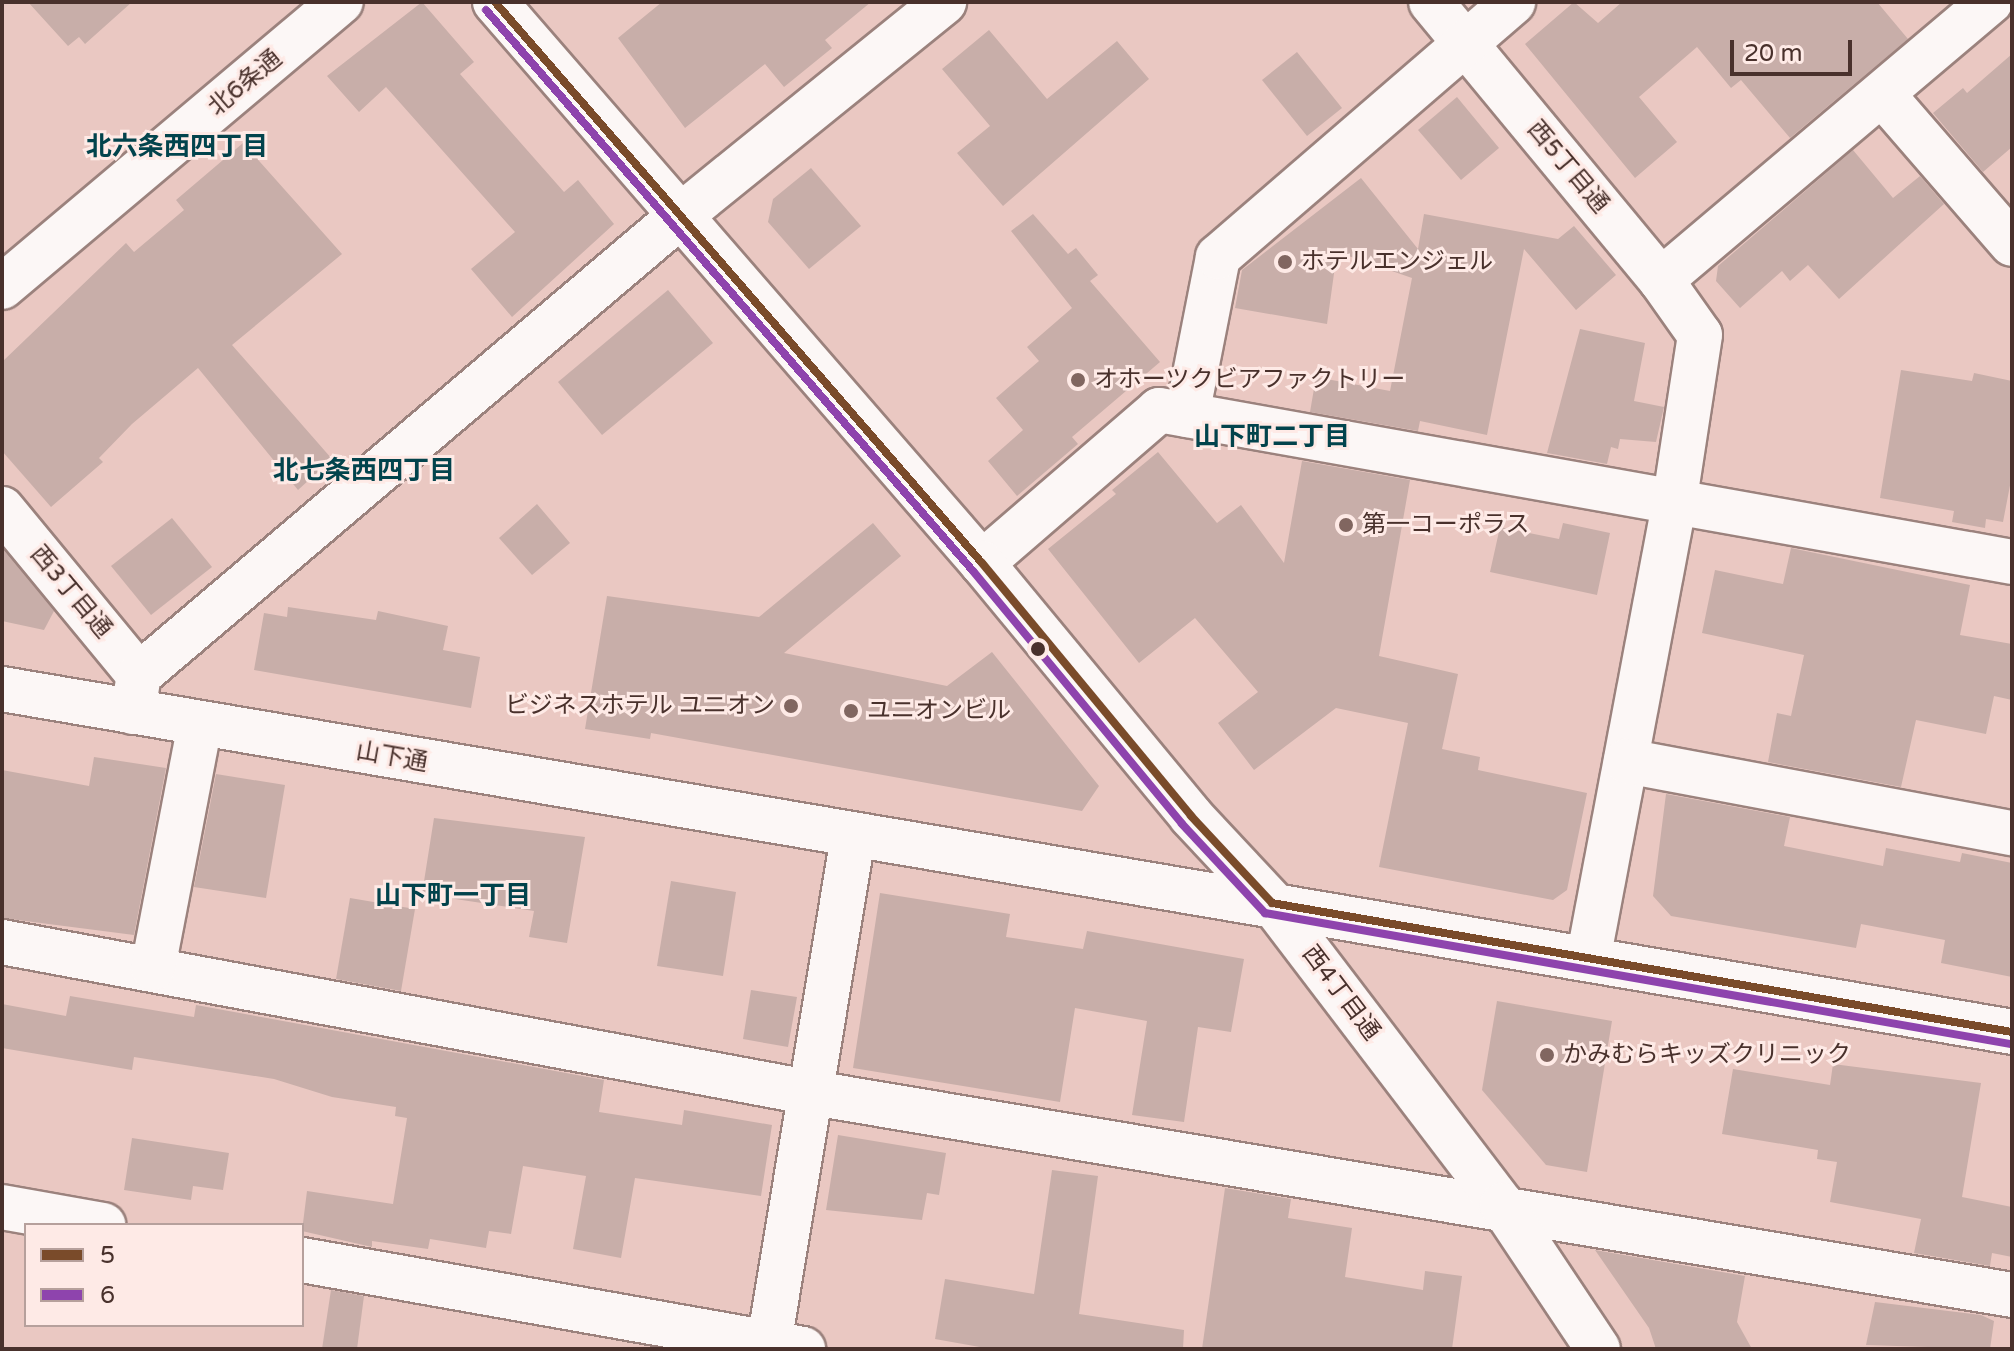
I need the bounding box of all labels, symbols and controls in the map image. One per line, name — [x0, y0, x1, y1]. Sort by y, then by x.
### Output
scale bar — [1734, 24, 1856, 74]
text: 20 m — [1744, 39, 1802, 68]
street label: 北6条通 — [202, 44, 288, 122]
street label: 西5丁目通 — [1521, 115, 1615, 219]
district label: 北六条西四丁目 — [86, 131, 268, 163]
place label: ホテルエンジェル — [1301, 248, 1493, 276]
marker: ホテルエンジェル — [1276, 253, 1294, 271]
place label: オホーツクビアファクトリー — [1094, 366, 1406, 394]
marker: オホーツクビアファクトリー — [1069, 371, 1087, 389]
district label: 山下町二丁目 — [1194, 421, 1350, 453]
district label: 北七条西四丁目 — [273, 455, 455, 487]
place label: 第一コーポラス — [1362, 511, 1530, 539]
marker: 第一コーポラス — [1337, 516, 1355, 534]
street label: 西3丁目通 — [24, 540, 118, 644]
unlabelled marker — [1030, 641, 1046, 657]
place label: ビジネスホテル ユニオン — [505, 692, 775, 720]
marker: ビジネスホテル ユニオン — [782, 697, 800, 715]
place label: ユニオンビル — [867, 697, 1011, 725]
marker: ユニオンビル — [842, 702, 860, 720]
street label: 山下通 — [354, 737, 430, 777]
district label: 山下町一丁目 — [375, 880, 531, 912]
street label: 西4丁目通 — [1296, 940, 1386, 1046]
place label: かみむらキッズクリニック — [1563, 1041, 1851, 1069]
marker: かみむらキッズクリニック — [1538, 1046, 1556, 1064]
legend — [24, 1223, 304, 1327]
text: 5 — [100, 1241, 115, 1270]
text: 6 — [100, 1281, 115, 1310]

